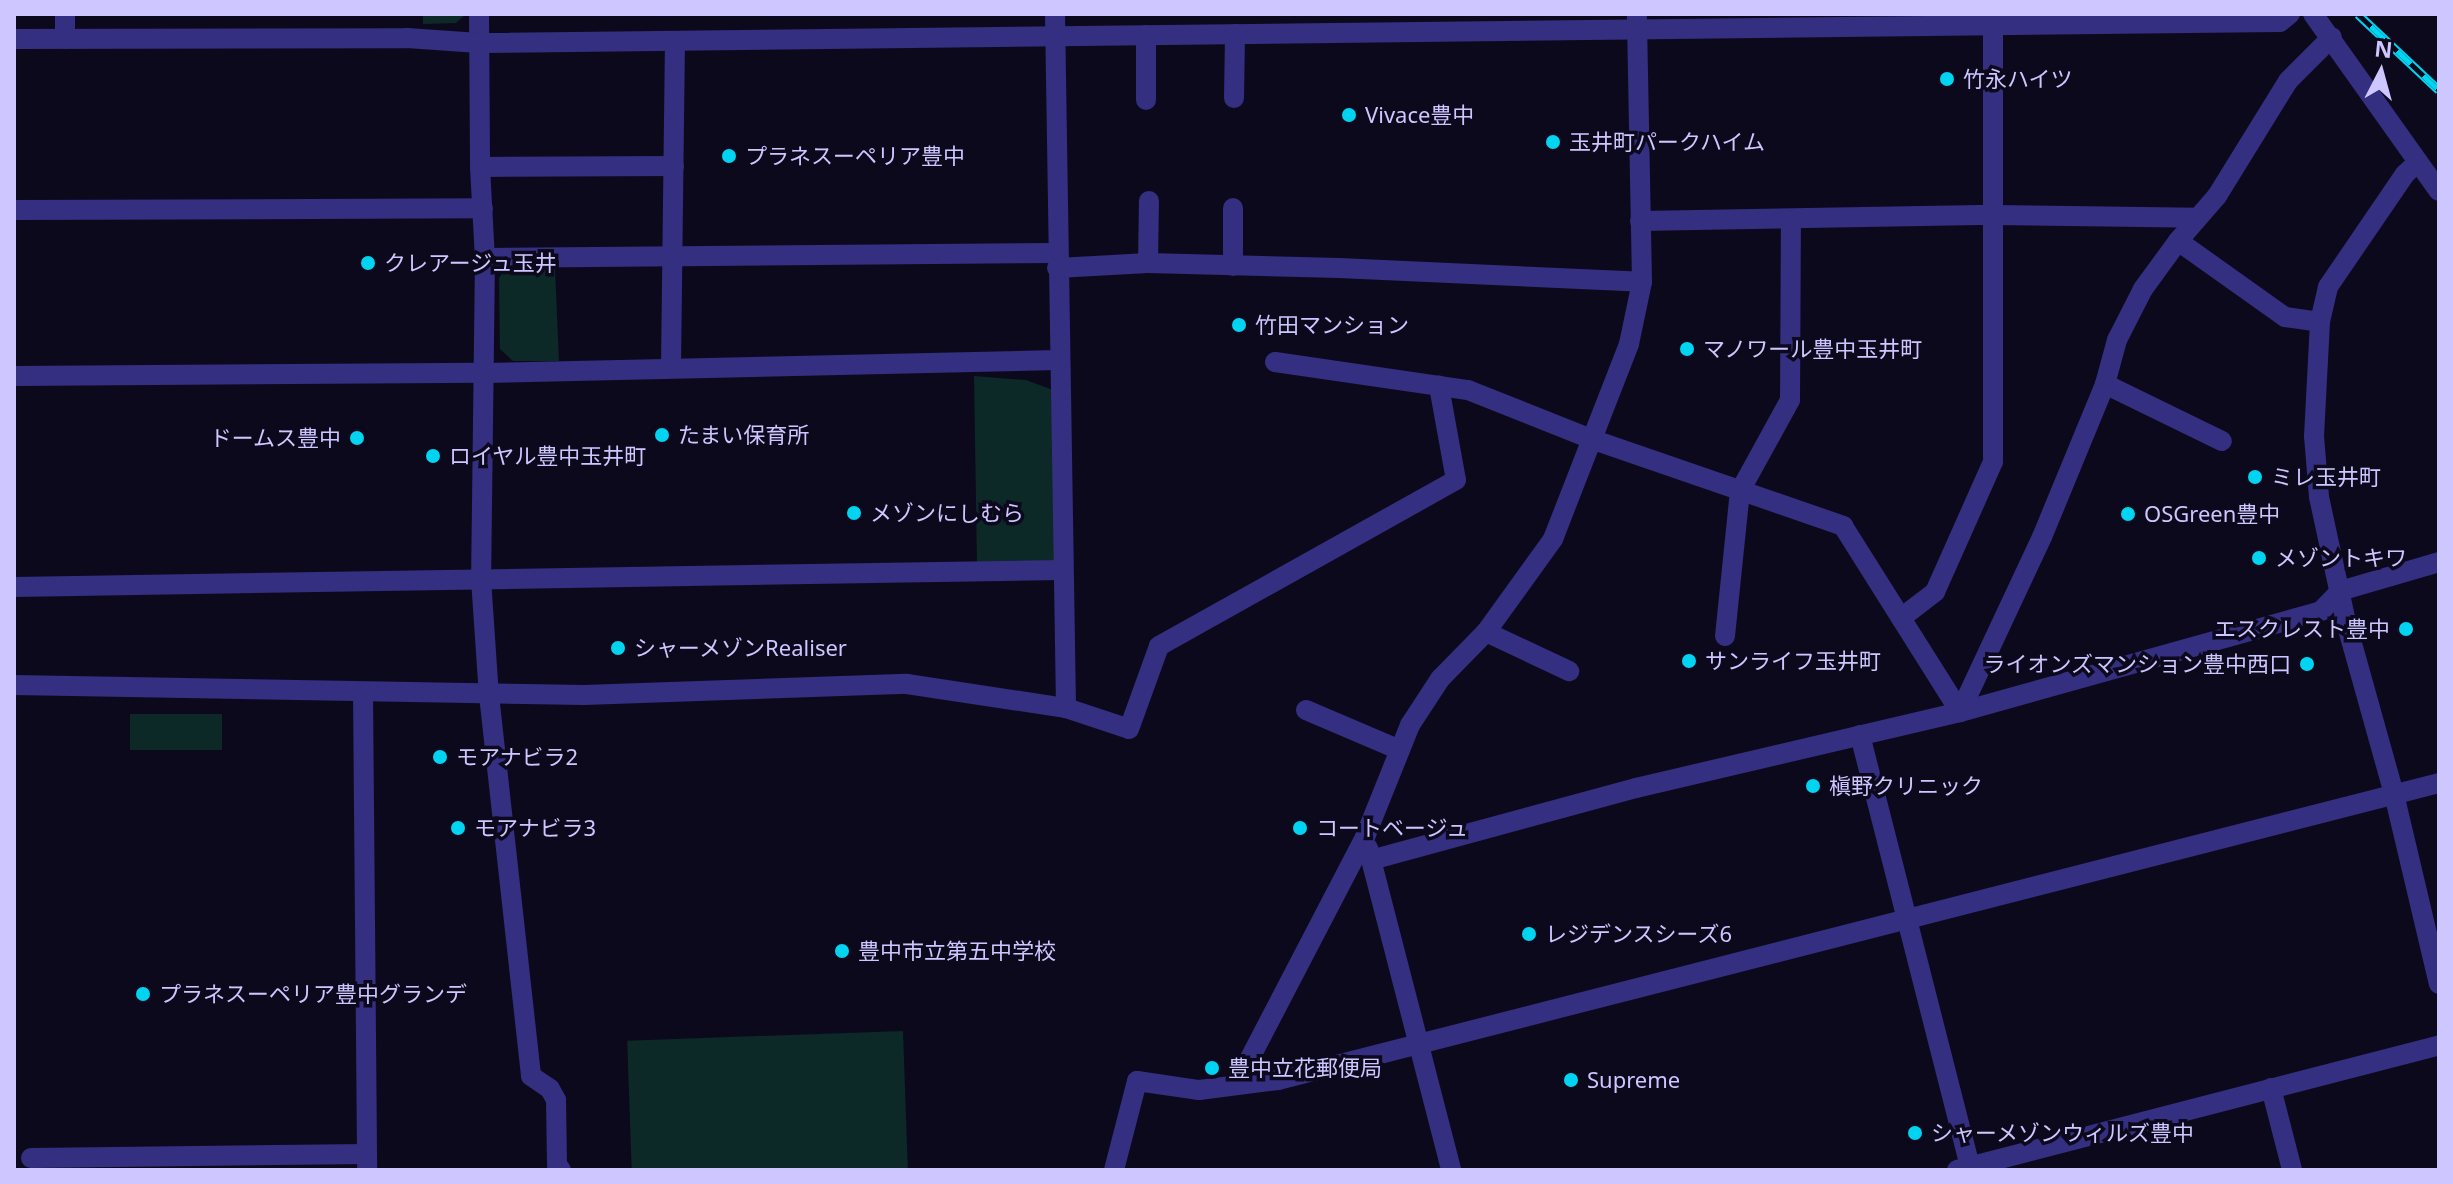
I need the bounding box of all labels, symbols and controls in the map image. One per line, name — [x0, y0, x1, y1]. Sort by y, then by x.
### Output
north arrow — [2341, 32, 2421, 112]
text: N — [2373, 32, 2394, 64]
place label: 竹永ハイツ — [1963, 66, 2073, 92]
marker: 竹永ハイツ — [1938, 70, 1956, 88]
place label: Vivace豊中 — [1365, 102, 1474, 128]
marker: Vivace豊中 — [1340, 106, 1358, 124]
place label: 玉井町パークハイム — [1569, 129, 1767, 155]
marker: 玉井町パークハイム — [1544, 133, 1562, 151]
place label: プラネスーペリア豊中 — [745, 143, 965, 169]
marker: プラネスーペリア豊中 — [720, 147, 738, 165]
place label: クレアージュ玉井 — [384, 250, 559, 276]
marker: クレアージュ玉井 — [359, 254, 377, 272]
place label: 竹田マンション — [1255, 312, 1409, 338]
marker: 竹田マンション — [1230, 316, 1248, 334]
place label: マノワール豊中玉井町 — [1703, 336, 1923, 362]
marker: マノワール豊中玉井町 — [1678, 340, 1696, 358]
place label: たまい保育所 — [678, 422, 810, 448]
place label: ドームス豊中 — [209, 425, 341, 451]
marker: たまい保育所 — [653, 426, 671, 444]
marker: ドームス豊中 — [348, 429, 366, 447]
place label: ロイヤル豊中玉井町 — [449, 443, 647, 469]
marker: ロイヤル豊中玉井町 — [424, 447, 442, 465]
place label: ミレ玉井町 — [2271, 464, 2381, 490]
marker: ミレ玉井町 — [2246, 468, 2264, 486]
place label: メゾンにしむら — [870, 500, 1024, 526]
place label: OSGreen豊中 — [2144, 501, 2280, 527]
marker: メゾンにしむら — [845, 504, 863, 522]
marker: OSGreen豊中 — [2119, 505, 2137, 523]
place label: メゾントキワ — [2275, 545, 2407, 571]
marker: メゾントキワ — [2250, 549, 2268, 567]
place label: エスクレスト豊中 — [2214, 616, 2390, 642]
marker: エスクレスト豊中 — [2397, 620, 2415, 638]
place label: シャーメゾンRealiser — [634, 635, 848, 661]
marker: シャーメゾンRealiser — [609, 639, 627, 657]
place label: サンライフ玉井町 — [1705, 648, 1881, 674]
place label: ライオンズマンション豊中西口 — [1983, 651, 2291, 677]
marker: サンライフ玉井町 — [1680, 652, 1698, 670]
marker: ライオンズマンション豊中西口 — [2298, 655, 2316, 673]
place label: モアナビラ2 — [456, 744, 579, 770]
marker: モアナビラ2 — [431, 748, 449, 766]
place label: 槇野クリニック — [1829, 773, 1983, 799]
marker: 槇野クリニック — [1804, 777, 1822, 795]
place label: モアナビラ3 — [474, 815, 597, 841]
place label: コートベージュ — [1316, 815, 1470, 841]
marker: モアナビラ3 — [449, 819, 467, 837]
marker: コートベージュ — [1291, 819, 1309, 837]
place label: レジデンスシーズ6 — [1545, 921, 1734, 947]
marker: レジデンスシーズ6 — [1520, 925, 1538, 943]
place label: 豊中市立第五中学校 — [858, 938, 1056, 964]
marker: 豊中市立第五中学校 — [833, 942, 851, 960]
place label: プラネスーペリア豊中グランデ — [159, 981, 467, 1007]
marker: プラネスーペリア豊中グランデ — [134, 985, 152, 1003]
place label: 豊中立花郵便局 — [1228, 1055, 1382, 1081]
marker: 豊中立花郵便局 — [1203, 1059, 1221, 1077]
place label: Supreme — [1587, 1067, 1680, 1093]
marker: Supreme — [1562, 1071, 1580, 1089]
place label: シャーメゾンウィルズ豊中 — [1931, 1120, 2195, 1146]
marker: シャーメゾンウィルズ豊中 — [1906, 1124, 1924, 1142]

